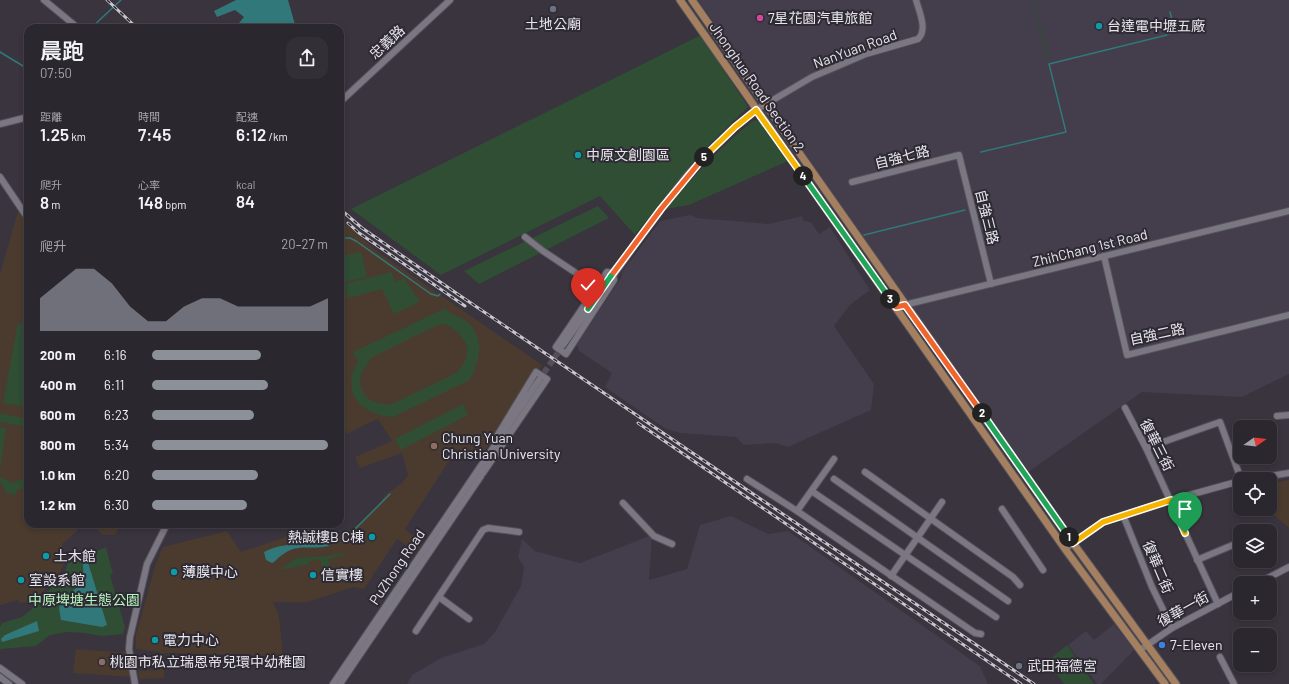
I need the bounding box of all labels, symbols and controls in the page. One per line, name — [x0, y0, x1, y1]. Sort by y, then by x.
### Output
marker: 土地公廟 — [548, 4, 558, 14]
place label: 7星花園汽車旅館 — [768, 9, 873, 26]
marker: 7星花園汽車旅館 — [755, 13, 765, 23]
place label: 土地公廟 — [525, 15, 581, 32]
place label: 台達電中壢五廠 — [1107, 17, 1205, 34]
street label: Jhonghua Road Section 2 — [706, 19, 809, 155]
street label: 忠義路 — [366, 21, 408, 62]
marker: 台達電中壢五廠 — [1094, 21, 1104, 31]
street label: NanYuan Road — [811, 26, 899, 72]
text: 晨跑 — [40, 37, 84, 63]
button: share — [286, 37, 328, 79]
text: 07:50 — [40, 65, 72, 81]
text: 距離 — [40, 110, 62, 123]
text: 時間 — [138, 110, 160, 123]
text: 配速 — [236, 110, 258, 123]
text: 1.25 — [40, 124, 69, 144]
text: 7:45 — [138, 124, 171, 144]
text: 6:12 — [236, 124, 266, 144]
text: km — [69, 130, 86, 143]
text: /km — [266, 130, 288, 143]
street label: 自強七路 — [873, 141, 931, 172]
place label: 中原文創園區 — [586, 146, 670, 163]
pin: 5 — [694, 147, 714, 167]
marker: 中原文創園區 — [573, 150, 583, 160]
text: 5 — [701, 150, 707, 163]
pin: 4 — [793, 166, 813, 186]
text: 4 — [800, 169, 806, 182]
text: 爬升 — [40, 178, 62, 191]
text: 心率 — [138, 178, 160, 191]
text: kcal — [236, 178, 255, 191]
street label: 自強三路 — [972, 188, 1003, 246]
text: 84 — [236, 191, 255, 211]
text: 8 — [40, 192, 49, 212]
text: 148 — [138, 192, 163, 212]
text: m — [49, 198, 60, 211]
text: bpm — [163, 198, 186, 211]
street label: ZhihChang 1st Road — [1031, 225, 1149, 270]
text: 20–27 m — [281, 236, 328, 252]
text: 爬升 — [40, 238, 66, 254]
pin — [571, 268, 605, 309]
icon: check — [577, 274, 599, 296]
pin: 3 — [880, 289, 900, 309]
text: 3 — [887, 292, 893, 305]
street label: 自強二路 — [1128, 319, 1186, 348]
text: 200 m — [40, 347, 76, 363]
text: 6:16 — [104, 347, 126, 363]
text: 400 m — [40, 377, 76, 393]
text: 6:11 — [104, 377, 124, 393]
pin: 2 — [972, 403, 992, 423]
text: 2 — [979, 406, 985, 419]
text: 600 m — [40, 407, 75, 423]
text: 6:23 — [104, 407, 129, 423]
street label: 復華三街 — [1137, 416, 1178, 474]
north arrow — [1233, 420, 1277, 464]
map controls — [1233, 420, 1277, 672]
place label: Chung Yuan Christian University — [442, 429, 561, 462]
text: 800 m — [40, 437, 75, 453]
text: 5:34 — [104, 437, 129, 453]
marker: Chung Yuan Christian University — [429, 441, 439, 451]
text: 1.0 km — [40, 467, 76, 483]
text: 6:20 — [104, 467, 129, 483]
button: locate — [1233, 472, 1277, 516]
pin — [1168, 492, 1202, 533]
text: 1.2 km — [40, 497, 76, 513]
text: 6:30 — [104, 497, 129, 513]
icon: arrive — [1174, 498, 1196, 520]
button: layers — [1233, 524, 1277, 568]
street label: PuZhong Road — [365, 526, 428, 608]
pin: 1 — [1059, 527, 1079, 547]
place label: 熱誠樓B C棟 — [288, 528, 364, 545]
text: 1 — [1067, 530, 1071, 543]
marker: 熱誠樓B C棟 — [367, 532, 377, 542]
street label: 復華二街 — [1140, 538, 1177, 596]
place label: 土木館 — [54, 547, 96, 564]
marker: 土木館 — [41, 551, 51, 561]
place label: 薄膜中心 — [182, 563, 238, 580]
place label: 信實樓 — [321, 566, 363, 583]
marker: 薄膜中心 — [169, 567, 179, 577]
marker: 信實樓 — [308, 570, 318, 580]
place label: 室設系館 — [29, 571, 85, 588]
marker: 室設系館 — [16, 575, 26, 585]
button: + — [1233, 576, 1277, 620]
street label: 復華一街 — [1154, 588, 1211, 630]
park label: 中原埤塘生態公園 — [28, 591, 140, 608]
button: − — [1233, 628, 1277, 672]
place label: 電力中心 — [163, 631, 219, 648]
marker: 電力中心 — [150, 635, 160, 645]
place label: 7-Eleven — [1170, 636, 1223, 653]
marker: 7-Eleven — [1157, 640, 1167, 650]
place label: 桃園市私立瑞恩帝兒環中幼稚園 — [110, 653, 306, 670]
marker: 桃園市私立瑞恩帝兒環中幼稚園 — [97, 657, 107, 667]
place label: 武田福德宮 — [1027, 657, 1097, 674]
marker: 武田福德宮 — [1014, 661, 1024, 671]

